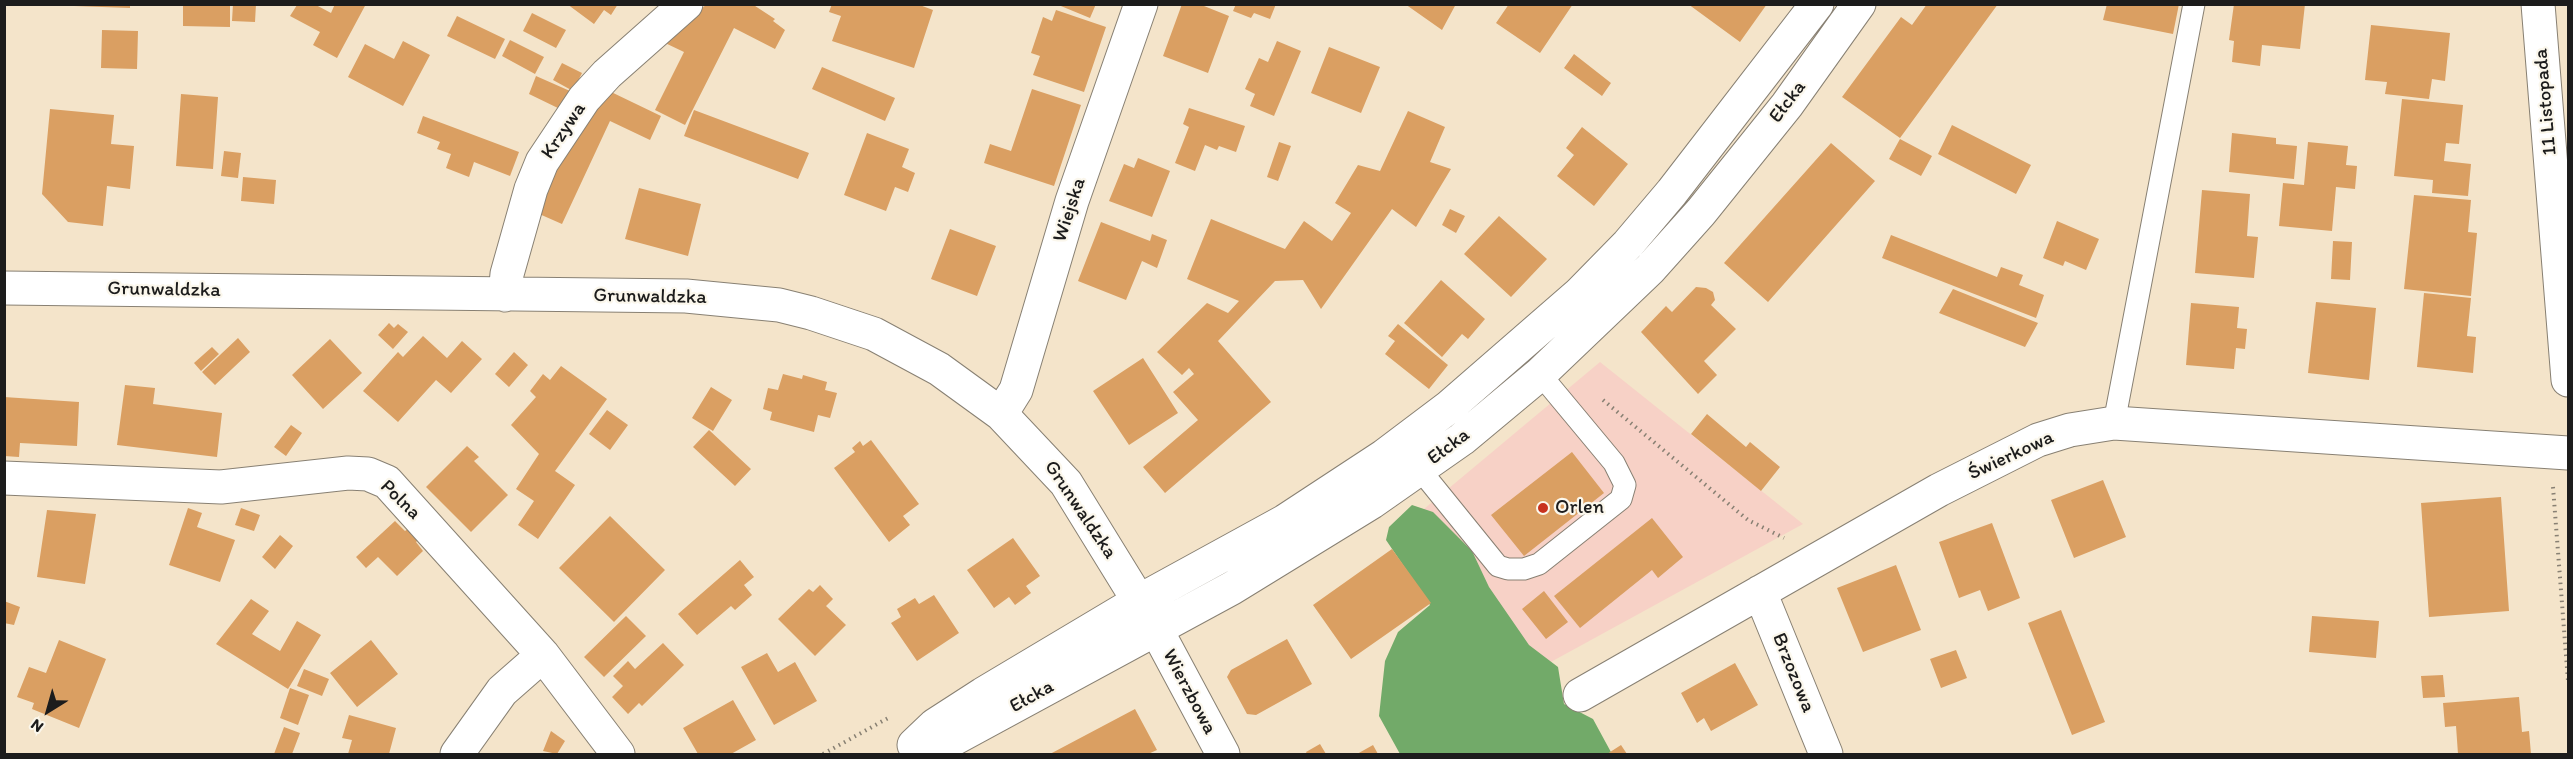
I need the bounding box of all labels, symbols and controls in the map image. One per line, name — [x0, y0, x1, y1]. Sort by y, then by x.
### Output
street label: 11 Listopada — [2529, 48, 2563, 156]
street label: Ełcka — [1764, 76, 1812, 128]
street label: Krzywa — [536, 98, 592, 164]
street label: Wiejska — [1048, 175, 1092, 245]
street label: Grunwaldzka — [107, 277, 221, 303]
street label: Grunwaldzka — [593, 284, 707, 310]
street label: Ełcka — [1423, 423, 1475, 471]
street label: Świerkowa — [1964, 426, 2058, 486]
street label: Grunwaldzka — [1038, 456, 1122, 564]
street label: Polna — [375, 475, 425, 525]
place label: Orlen — [1555, 496, 1604, 520]
marker: Orlen — [1536, 501, 1550, 515]
street label: Brzozowa — [1766, 630, 1820, 716]
street label: Wierzbowa — [1156, 645, 1222, 739]
street label: Ełcka — [1006, 675, 1058, 719]
north arrow — [18, 681, 78, 741]
text: N — [27, 715, 47, 737]

